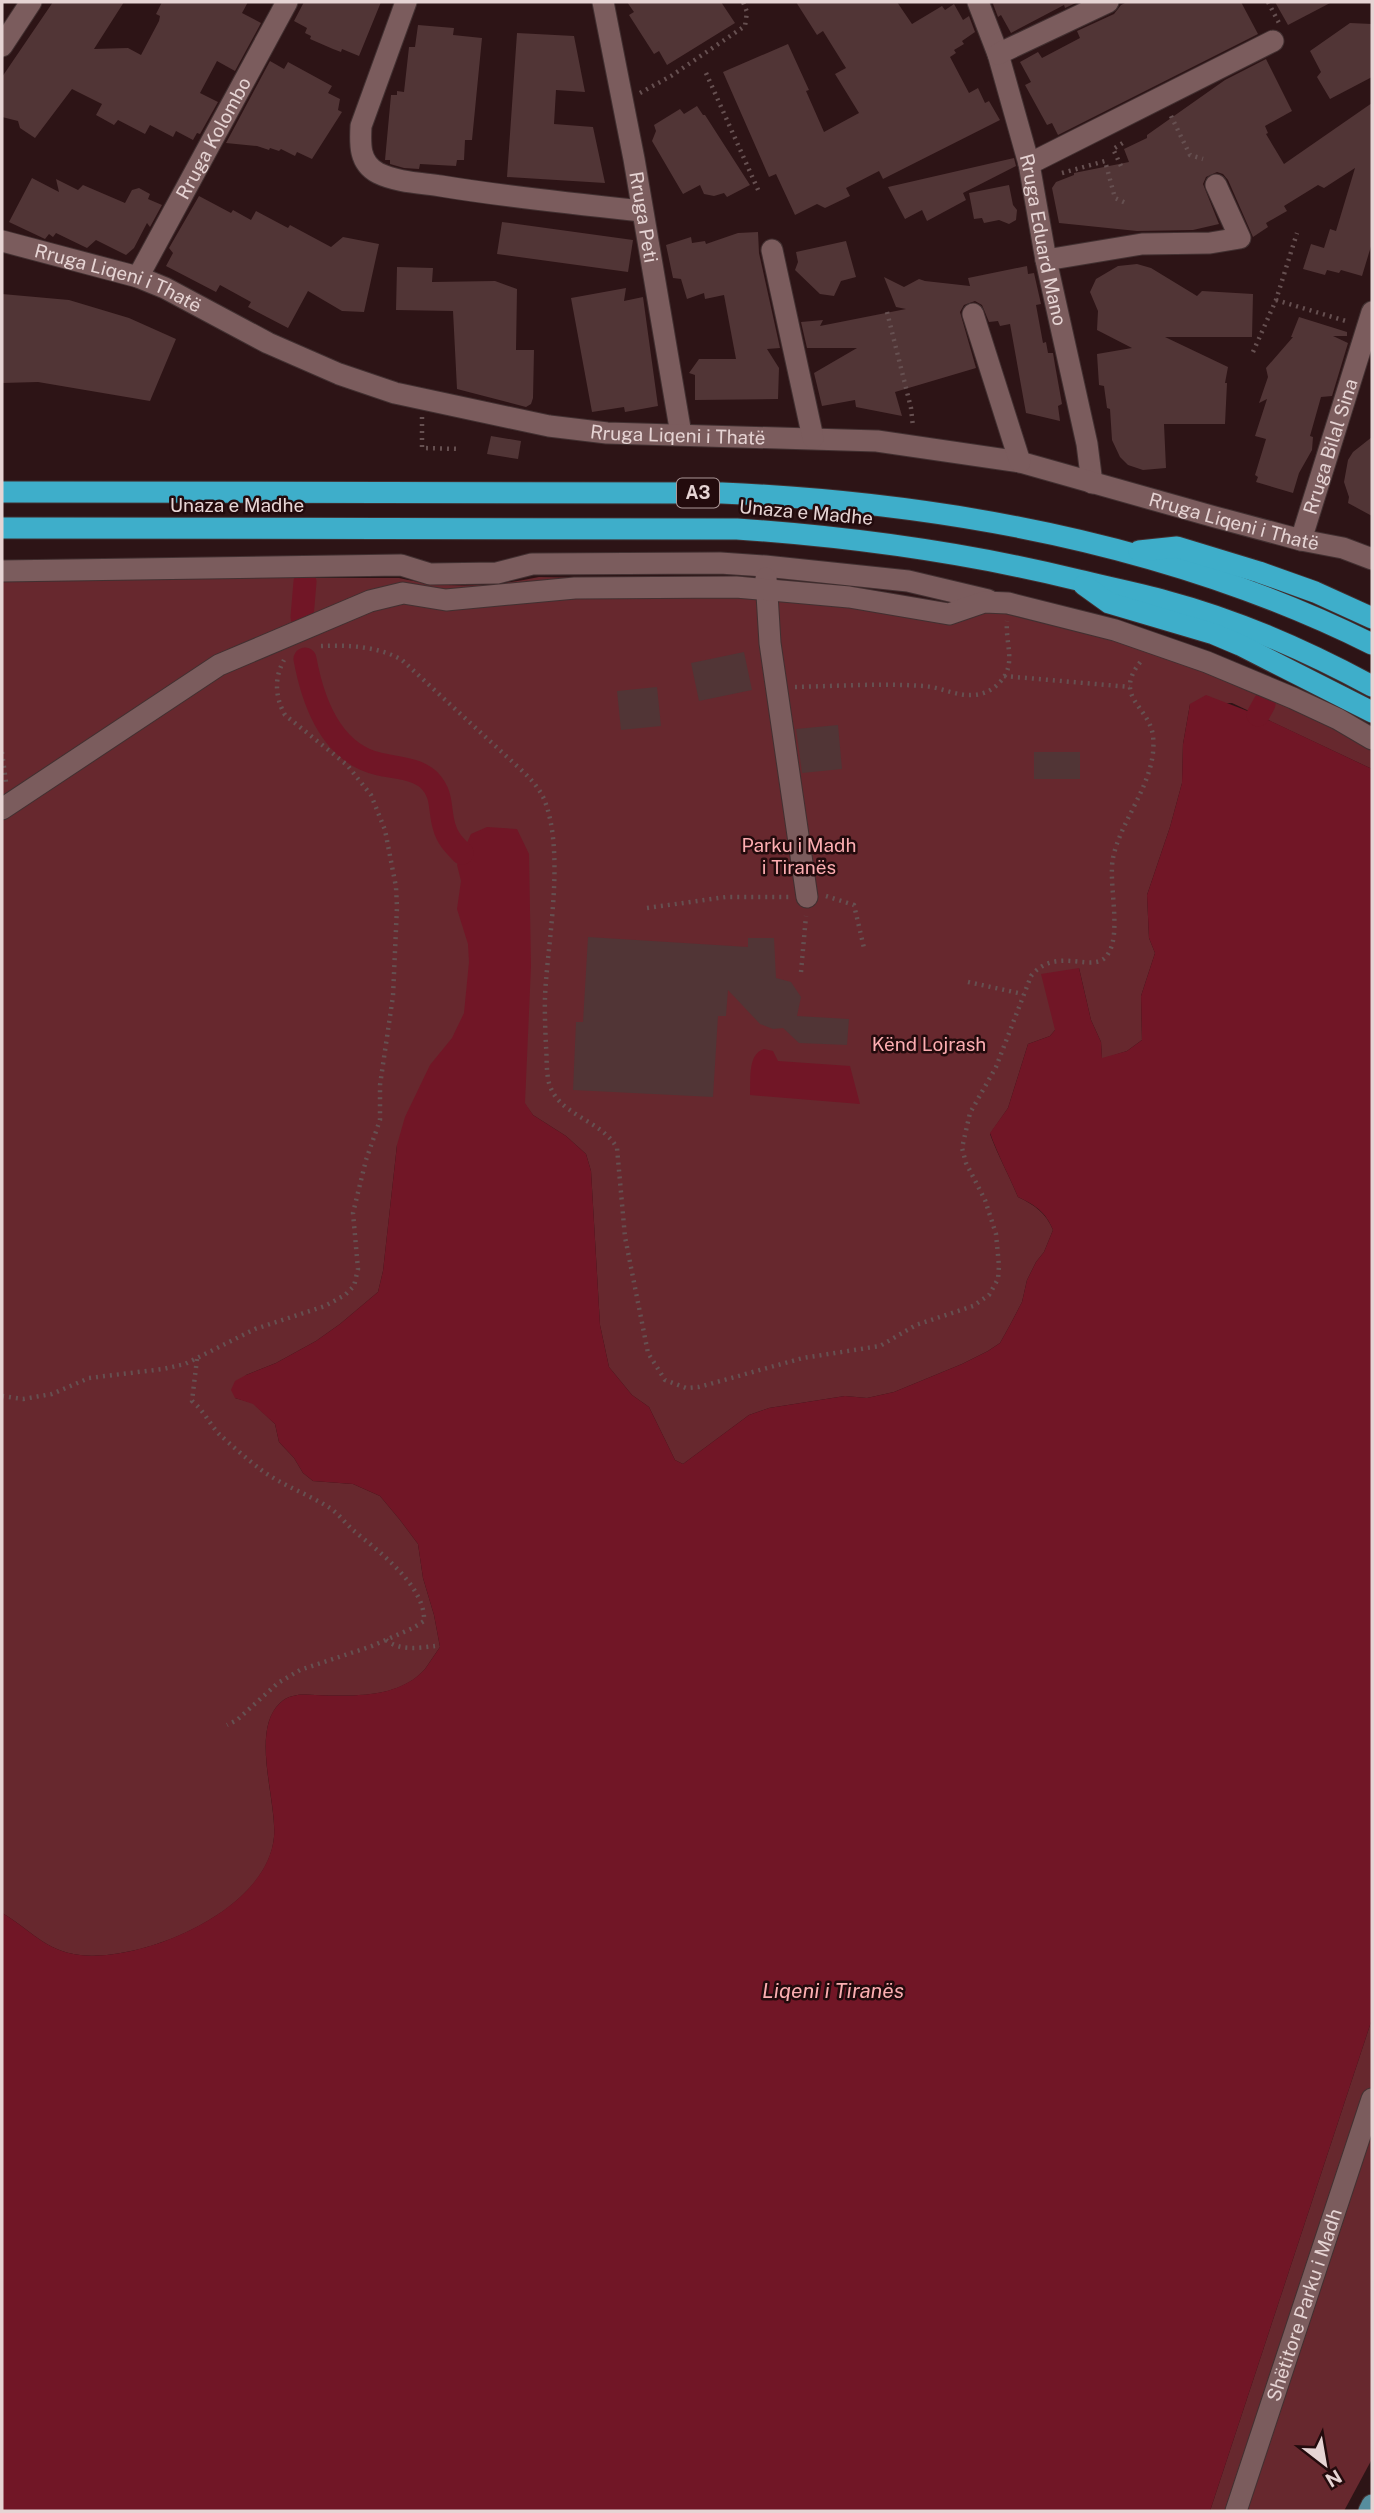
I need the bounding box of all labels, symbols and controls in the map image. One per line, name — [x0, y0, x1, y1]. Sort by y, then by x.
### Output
street label: Rruga Kolombo — [171, 73, 255, 203]
street label: Rruga Eduard Mano — [1016, 151, 1071, 328]
street label: Rruga Peti — [625, 170, 663, 264]
street label: Rruga Liqeni i Thatë — [32, 239, 205, 316]
street label: Rruga Bilal Sina — [1299, 376, 1362, 517]
street label: Rruga Liqeni i Thatë — [589, 420, 766, 449]
road number: A3 — [677, 478, 719, 508]
street label: Rruga Liqeni i Thatë — [1146, 488, 1321, 554]
street label: Unaza e Madhe — [170, 494, 304, 516]
street label: Unaza e Madhe — [738, 495, 874, 529]
park label: Parku i Madh i Tiranës — [742, 834, 856, 878]
park label: Kënd Lojrash — [872, 1033, 986, 1055]
water label: Liqeni i Tiranës — [762, 1978, 904, 2003]
street label: Shëtitore Parku i Madh — [1262, 2206, 1346, 2404]
north arrow — [1290, 2429, 1360, 2499]
text: N — [1322, 2465, 1346, 2492]

